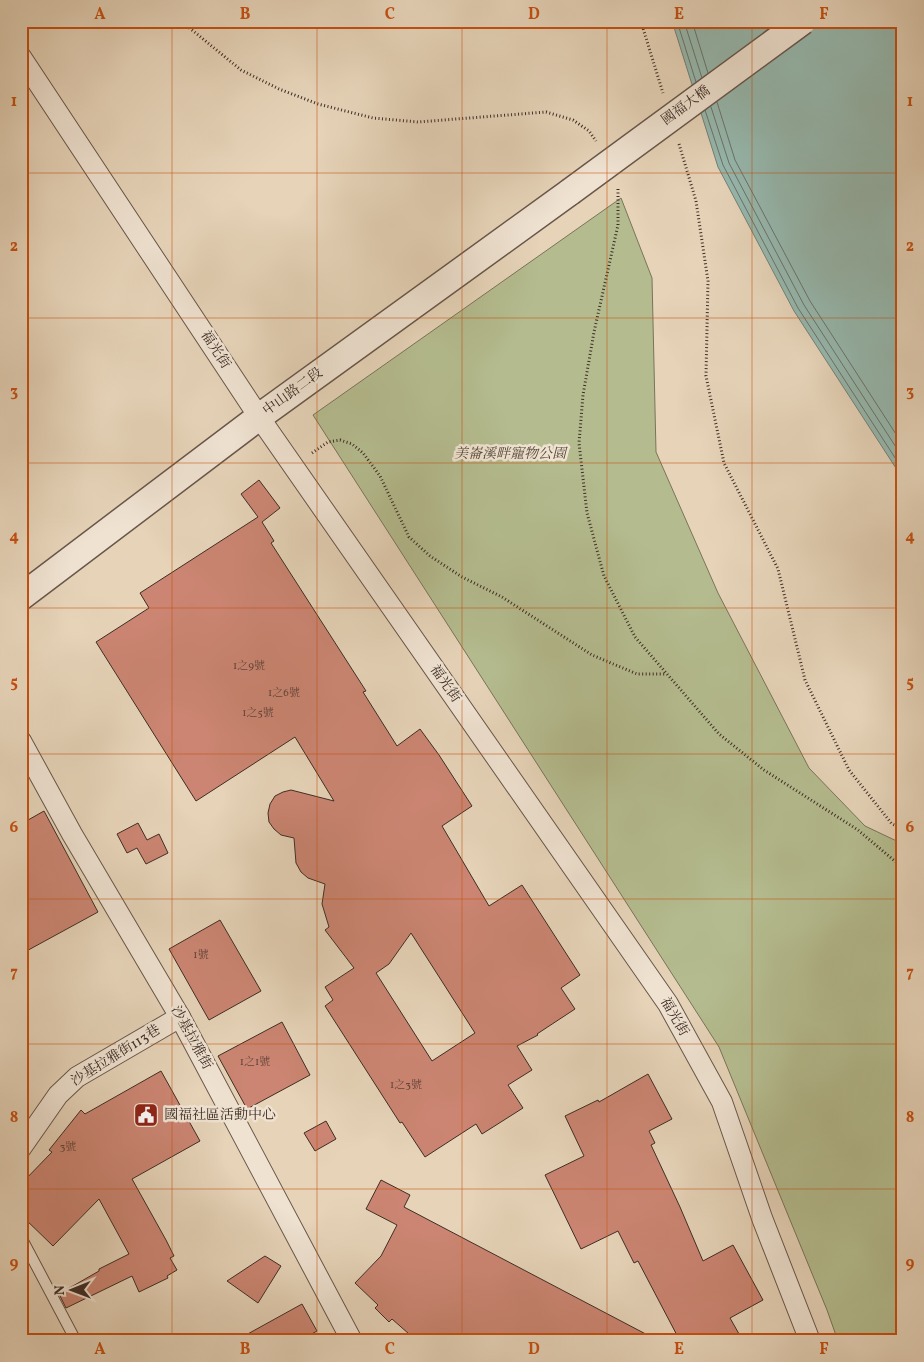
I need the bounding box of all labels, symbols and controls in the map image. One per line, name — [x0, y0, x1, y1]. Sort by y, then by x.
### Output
text: A — [94, 4, 106, 26]
text: B — [240, 4, 251, 26]
text: C — [385, 4, 395, 26]
text: D — [528, 4, 540, 26]
text: E — [674, 4, 684, 26]
text: F — [819, 4, 829, 26]
street label: 國福大橋 — [658, 82, 714, 130]
text: 1 — [11, 91, 17, 113]
text: 1 — [907, 91, 913, 113]
text: 2 — [10, 236, 18, 258]
text: 2 — [906, 236, 914, 258]
street label: 福光街 — [196, 327, 234, 373]
street label: 中山路二段 — [259, 364, 327, 420]
text: 3 — [10, 381, 18, 403]
text: 3 — [906, 381, 914, 403]
park label: 美崙溪畔寵物公園 — [454, 445, 568, 464]
text: 4 — [9, 526, 19, 548]
text: 4 — [905, 526, 915, 548]
house number: 1之9號 — [233, 659, 265, 674]
street label: 福光街 — [425, 661, 465, 707]
text: 5 — [10, 672, 18, 694]
text: 5 — [906, 672, 914, 694]
house number: 1之6號 — [268, 686, 300, 701]
house number: 1之5號 — [242, 706, 274, 721]
text: 6 — [10, 817, 19, 839]
text: 6 — [906, 817, 915, 839]
house number: 1號 — [193, 948, 209, 963]
text: 7 — [10, 962, 18, 984]
text: 7 — [906, 962, 914, 984]
street label: 福光街 — [655, 994, 693, 1040]
street label: 沙基拉雅街 — [166, 1003, 216, 1073]
street label: 沙基拉雅街113巷 — [68, 1021, 164, 1091]
house number: 1之1號 — [240, 1055, 270, 1070]
house number: 1之3號 — [390, 1078, 422, 1093]
public building icon: 國福社區活動中心 — [133, 1102, 159, 1128]
place label: 國福社區活動中心 — [164, 1106, 276, 1125]
text: 8 — [10, 1107, 18, 1129]
text: 8 — [906, 1107, 914, 1129]
house number: 3號 — [60, 1140, 76, 1155]
text: 9 — [10, 1253, 19, 1275]
text: 9 — [906, 1253, 915, 1275]
north arrow — [48, 1264, 98, 1314]
text: N — [51, 1285, 70, 1295]
text: A — [94, 1339, 106, 1361]
text: B — [240, 1339, 251, 1361]
text: C — [385, 1339, 395, 1361]
text: D — [528, 1339, 540, 1361]
text: E — [674, 1339, 684, 1361]
text: F — [819, 1339, 829, 1361]

